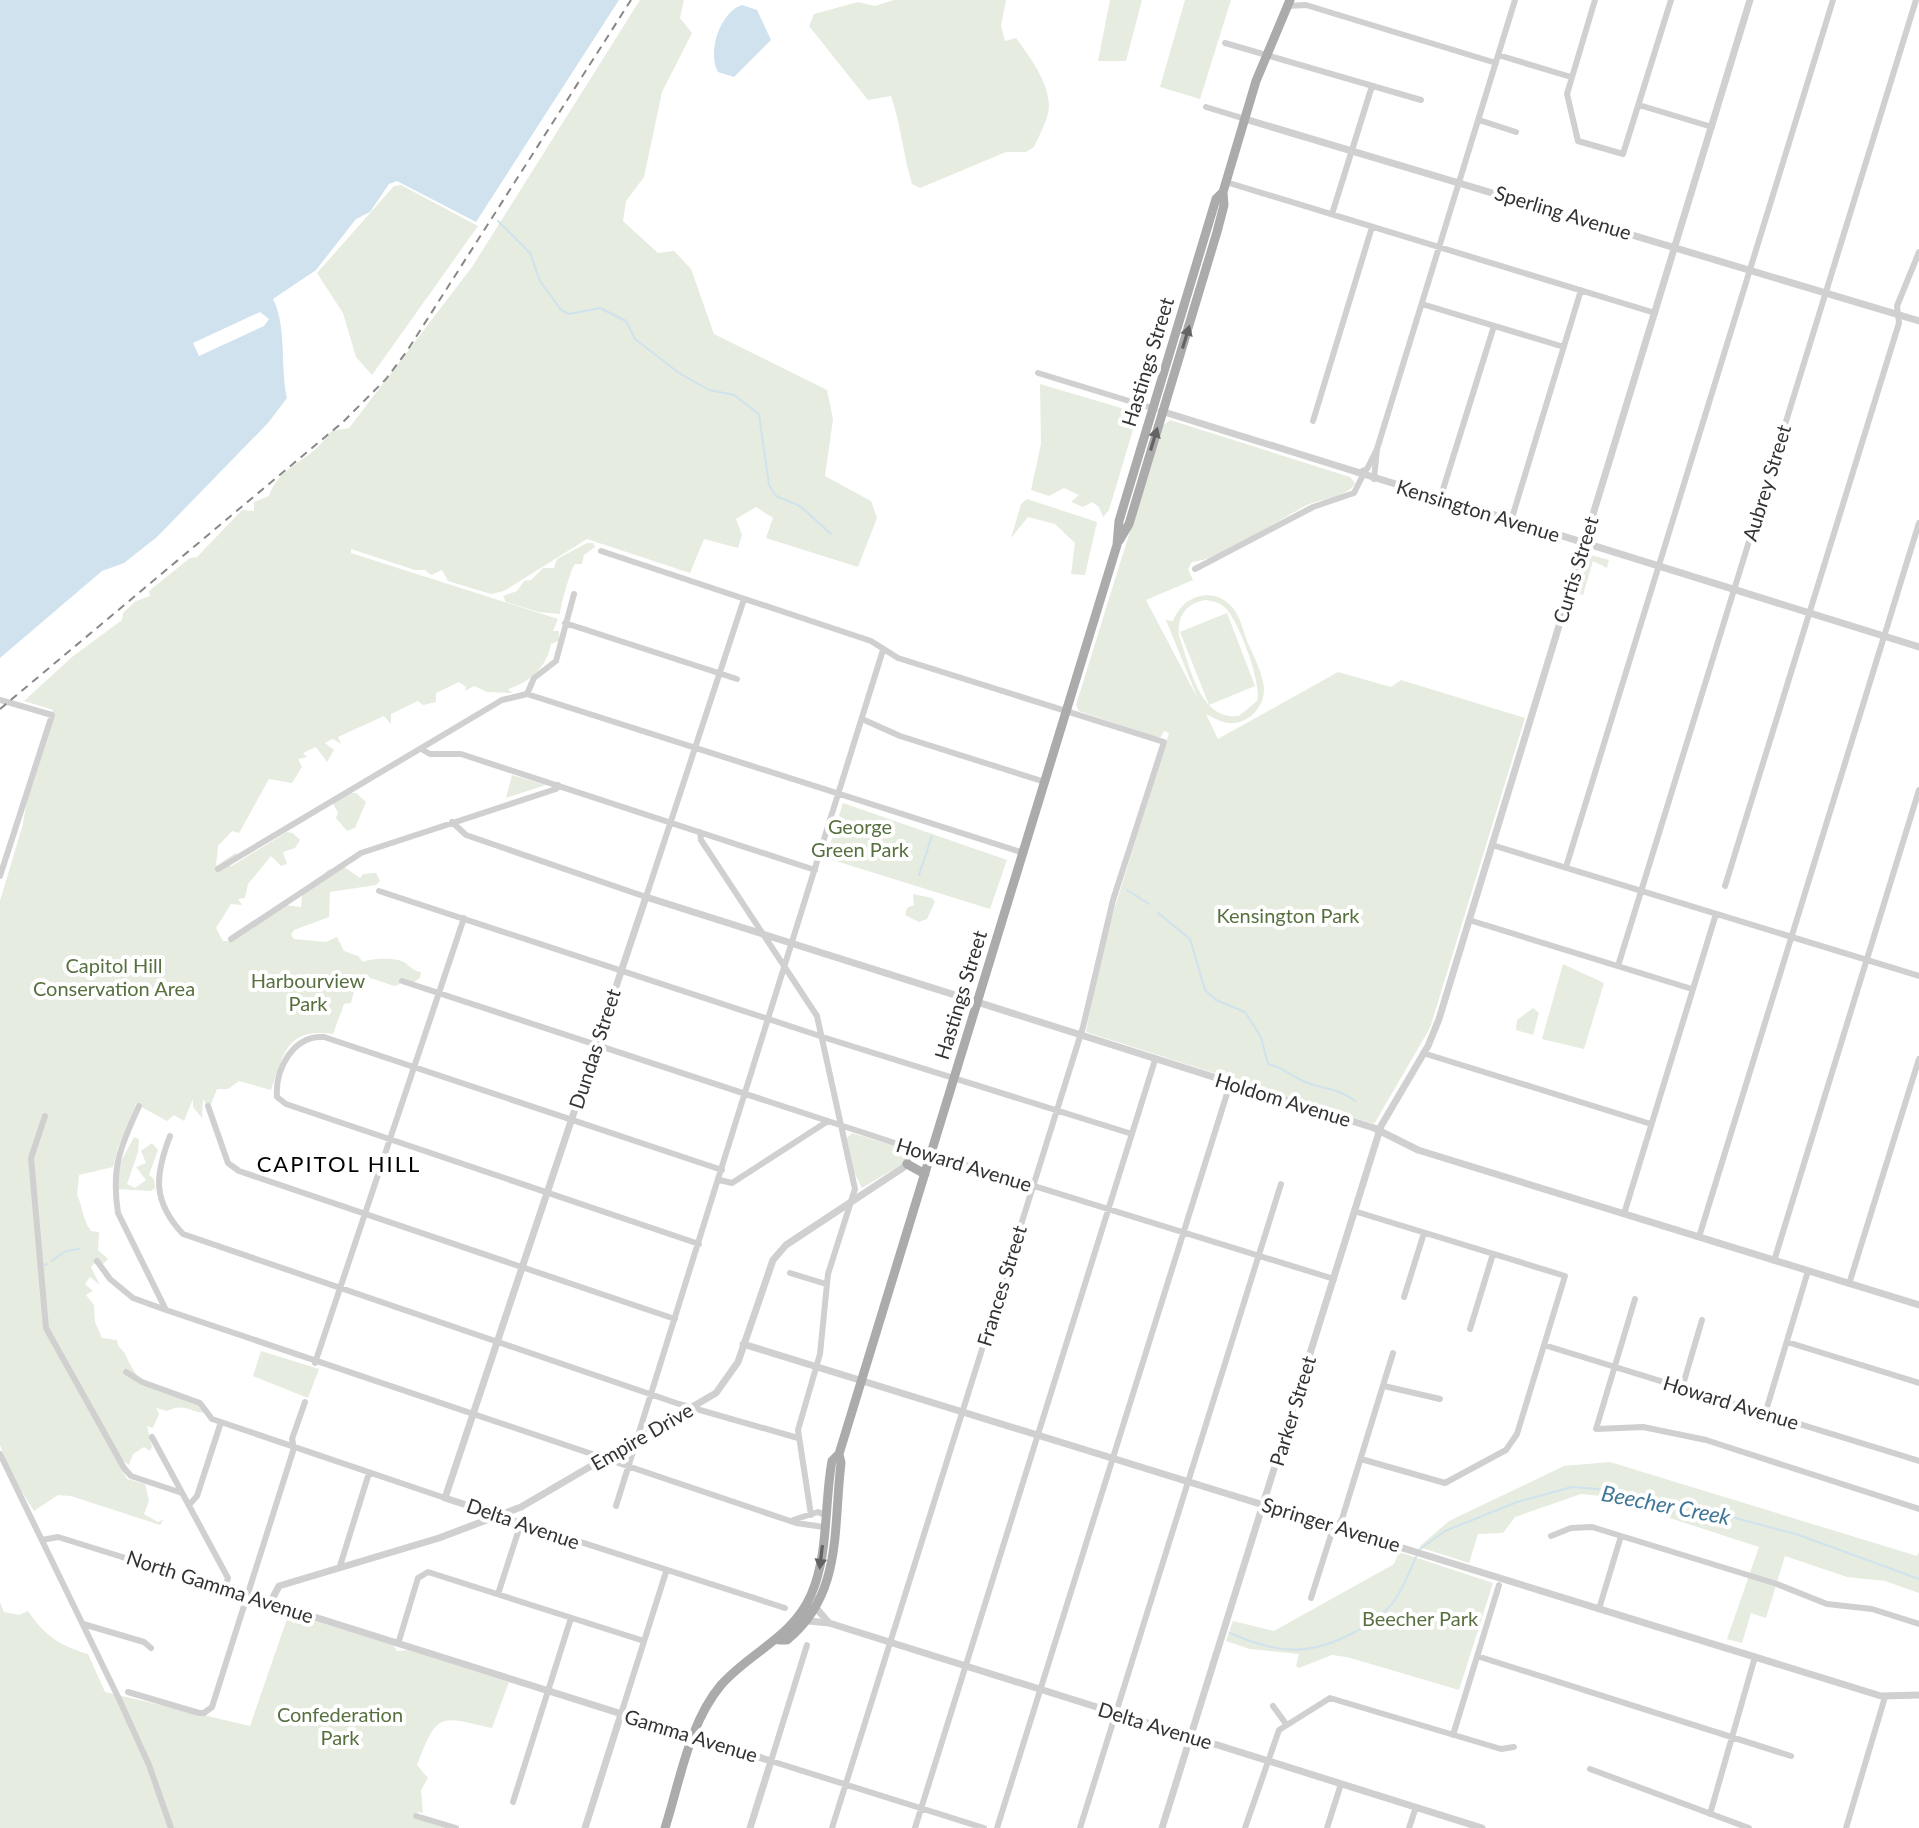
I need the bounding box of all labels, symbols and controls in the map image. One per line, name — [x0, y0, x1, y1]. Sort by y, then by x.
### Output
street label: Sperling Avenue — [1492, 180, 1634, 244]
street label: Hastings Street — [1116, 294, 1178, 429]
one-way arrow — [1180, 325, 1193, 349]
street label: Aubrey Street — [1737, 422, 1795, 544]
one-way arrow — [1149, 427, 1161, 451]
street label: Kensington Avenue — [1394, 474, 1563, 546]
street label: Curtis Street — [1547, 513, 1603, 626]
park label: George Green Park — [811, 814, 910, 861]
park label: Kensington Park — [1216, 903, 1360, 927]
street label: Hastings Street — [929, 927, 991, 1062]
park label: Capitol Hill Conservation Area — [33, 953, 195, 1000]
park label: Harbourview Park — [251, 968, 366, 1015]
street label: Dundas Street — [563, 986, 625, 1112]
street label: Holdom Avenue — [1213, 1067, 1354, 1131]
street label: Howard Avenue — [894, 1132, 1035, 1196]
district label: CAPITOL HILL — [257, 1150, 421, 1177]
street label: Frances Street — [971, 1222, 1031, 1349]
street label: Parker Street — [1264, 1353, 1320, 1469]
street label: Howard Avenue — [1661, 1370, 1802, 1434]
street label: Empire Drive — [586, 1397, 697, 1475]
water label: Beecher Creek — [1599, 1479, 1733, 1530]
street label: Delta Avenue — [464, 1492, 583, 1554]
street label: Springer Avenue — [1259, 1492, 1403, 1556]
street label: North Gamma Avenue — [124, 1545, 317, 1628]
one-way arrow — [814, 1545, 827, 1570]
park label: Beecher Park — [1362, 1606, 1479, 1630]
street label: Delta Avenue — [1095, 1696, 1215, 1754]
park label: Confederation Park — [277, 1702, 403, 1749]
street label: Gamma Avenue — [622, 1703, 761, 1767]

